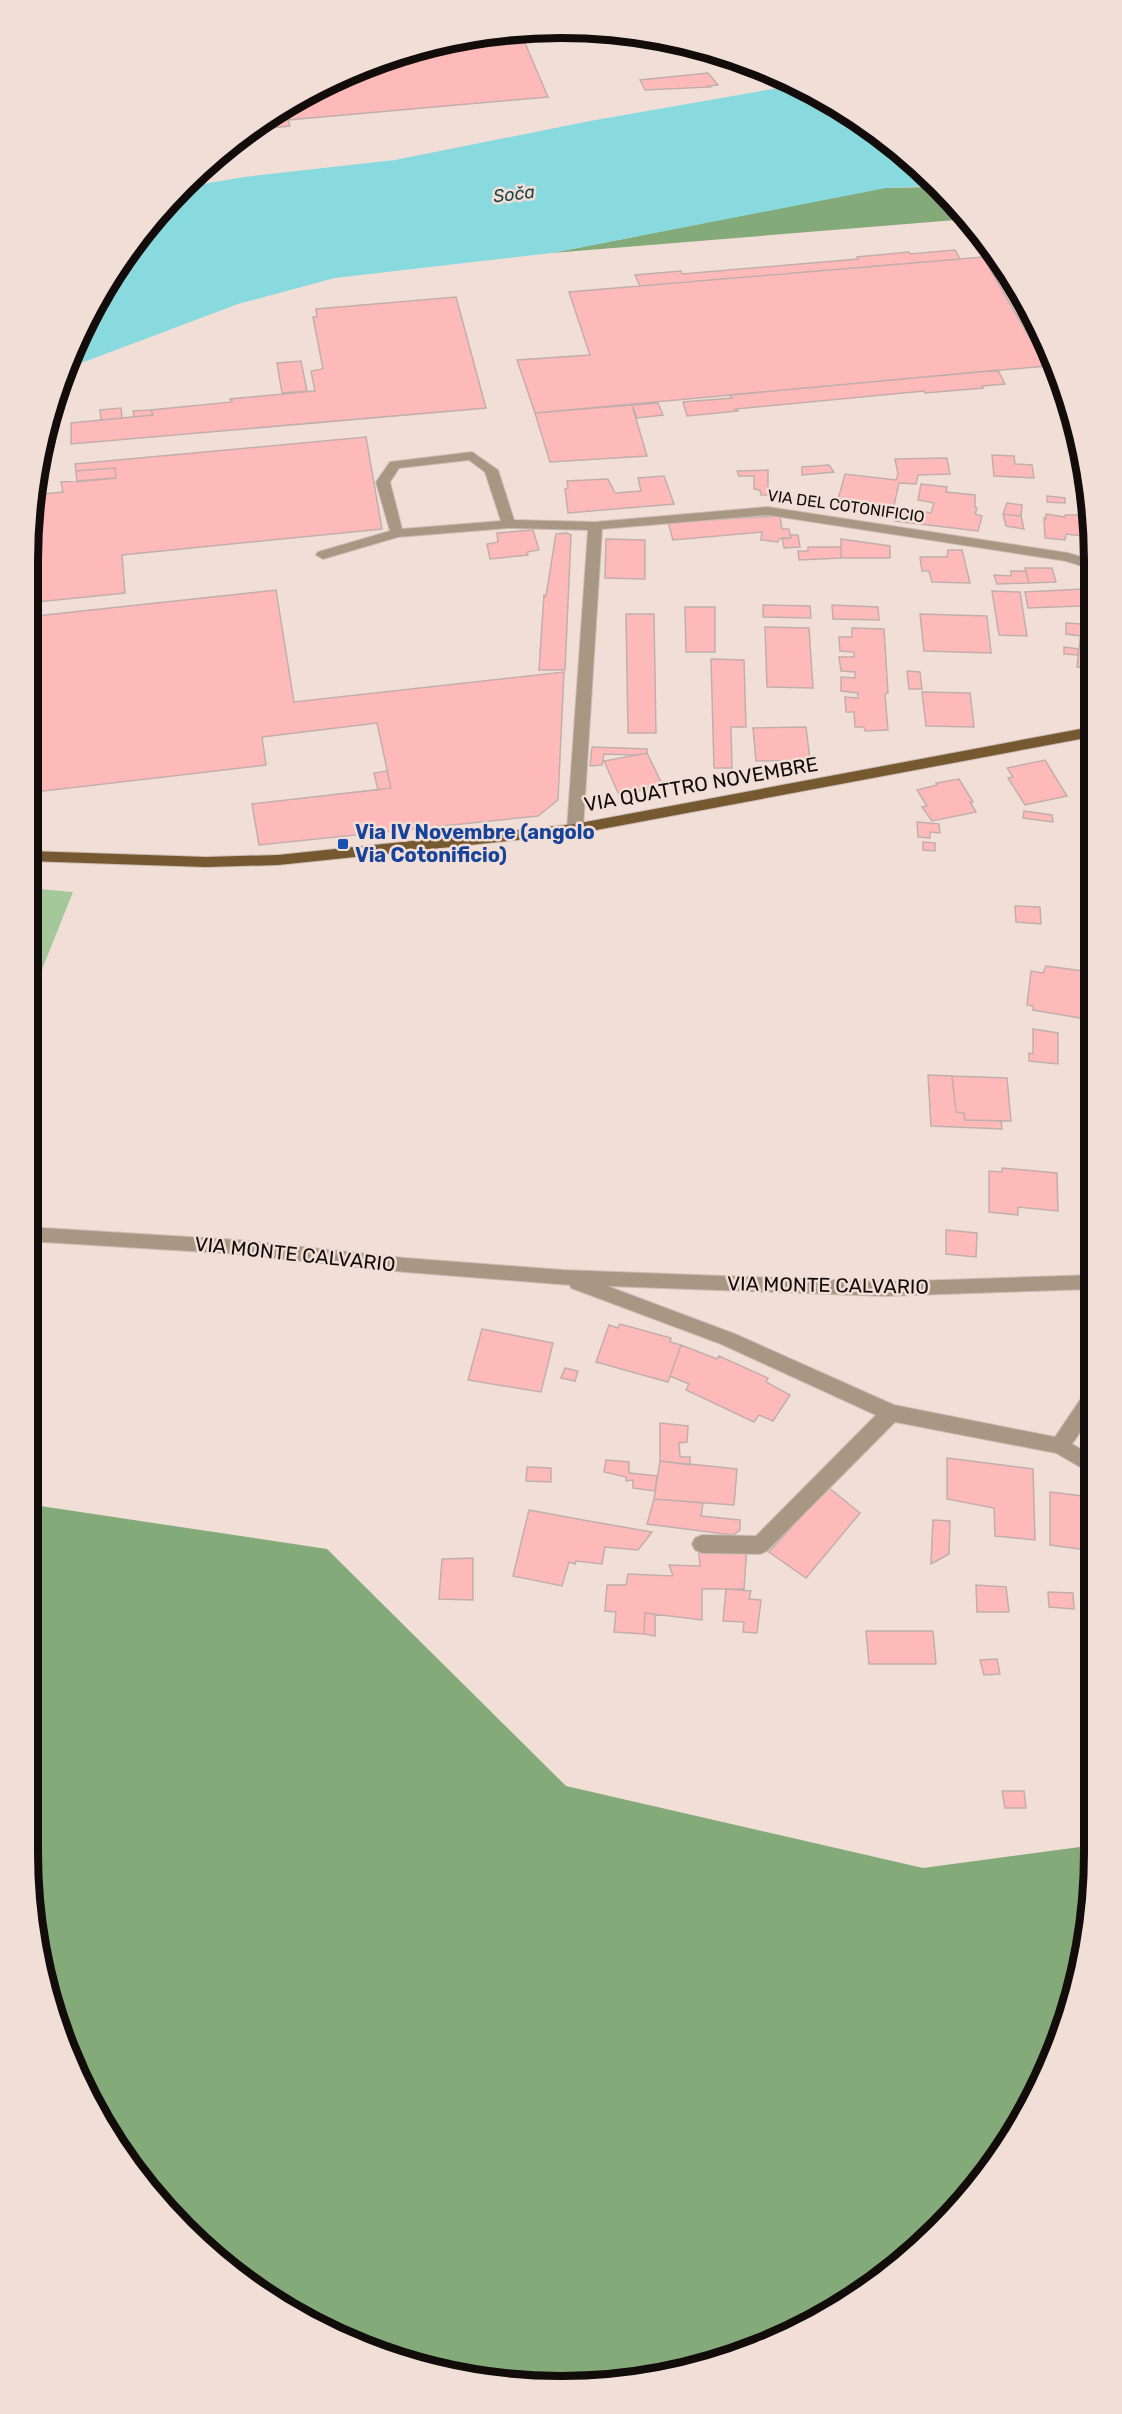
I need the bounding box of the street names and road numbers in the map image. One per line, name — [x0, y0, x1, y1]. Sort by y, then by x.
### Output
street label: VIA DEL COTONIFICIO — [766, 486, 926, 526]
street label: VIA QUATTRO NOVEMBRE — [582, 752, 820, 816]
street label: VIA MONTE CALVARIO — [193, 1232, 397, 1276]
street label: VIA MONTE CALVARIO — [727, 1271, 929, 1299]

